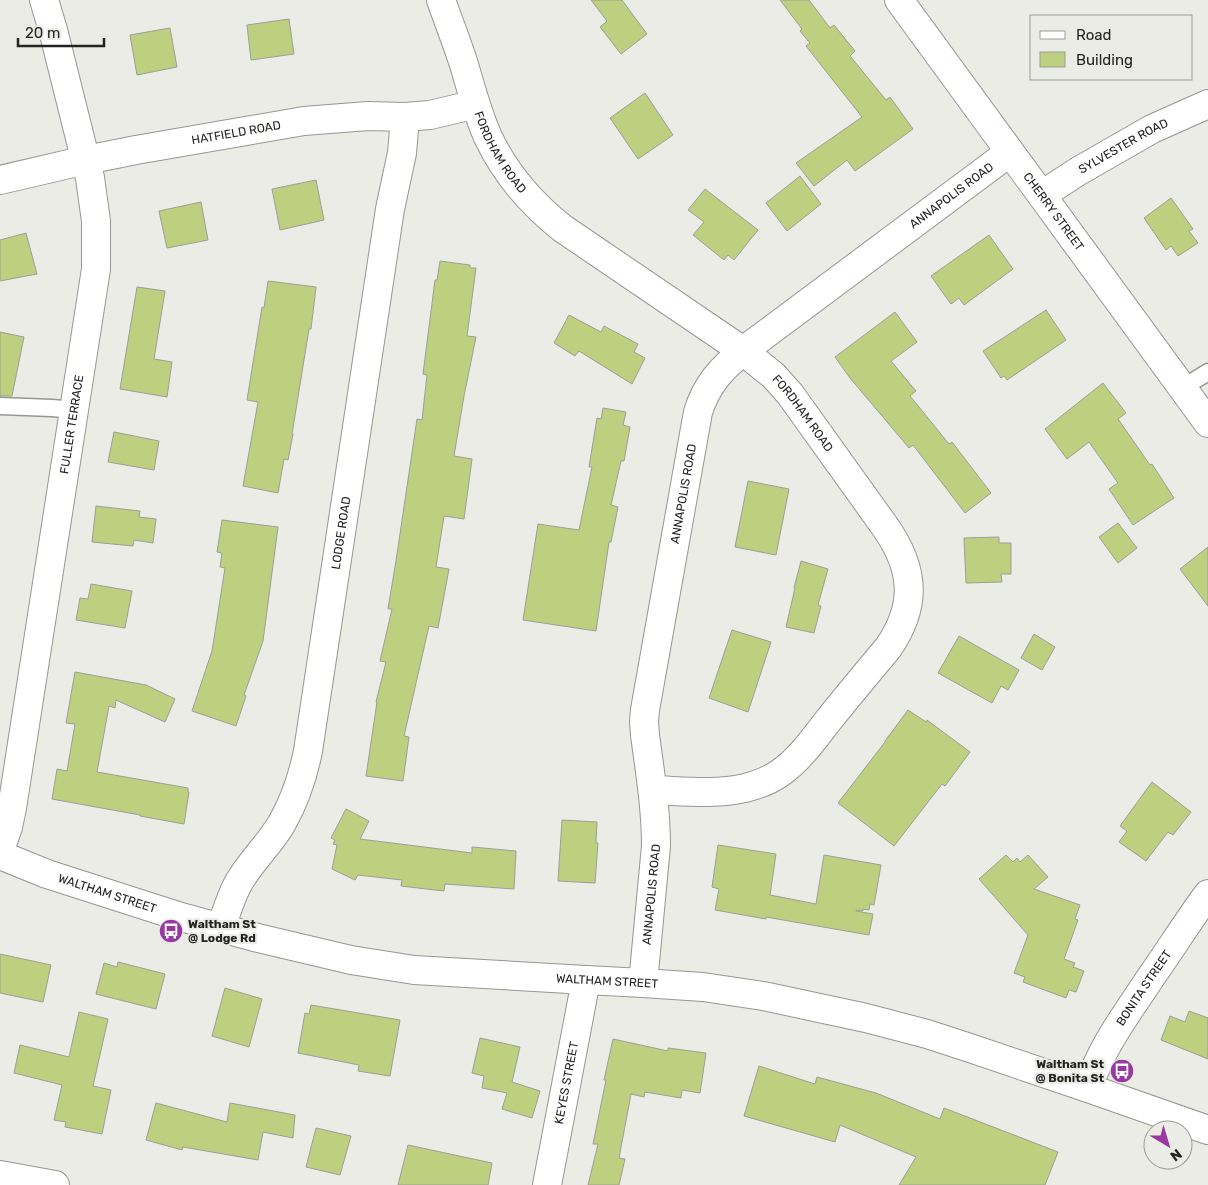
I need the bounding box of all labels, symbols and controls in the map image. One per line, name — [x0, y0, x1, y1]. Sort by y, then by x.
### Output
scale bar — [18, 15, 104, 47]
legend — [1030, 15, 1193, 80]
text: 20 m — [25, 24, 60, 42]
text: Road — [1076, 26, 1112, 44]
text: Building — [1076, 51, 1133, 69]
street label: FORDHAM ROAD — [472, 109, 529, 196]
street label: SYLVESTER ROAD — [1076, 116, 1170, 177]
street label: HATFIELD ROAD — [190, 118, 282, 147]
street label: ANNAPOLIS ROAD — [907, 160, 996, 232]
street label: CHERRY STREET — [1020, 170, 1087, 253]
street label: FORDHAM ROAD — [769, 372, 836, 454]
street label: FULLER TERRACE — [57, 374, 86, 475]
street label: ANNAPOLIS ROAD — [668, 443, 699, 545]
street label: LODGE ROAD — [329, 495, 353, 570]
street label: ANNAPOLIS ROAD — [640, 843, 663, 945]
street label: WALTHAM STREET — [56, 871, 158, 916]
place label: Waltham St @ Lodge Rd — [188, 917, 256, 945]
bus stop icon: Waltham St @ Lodge Rd — [158, 918, 184, 944]
street label: BONITA STREET — [1113, 948, 1174, 1028]
street label: WALTHAM STREET — [556, 971, 659, 991]
street label: KEYES STREET — [552, 1040, 581, 1125]
place label: Waltham St @ Bonita St — [1036, 1057, 1104, 1085]
bus stop icon: Waltham St @ Bonita St — [1109, 1058, 1135, 1084]
north arrow — [1143, 1120, 1193, 1170]
text: N — [1166, 1145, 1185, 1165]

